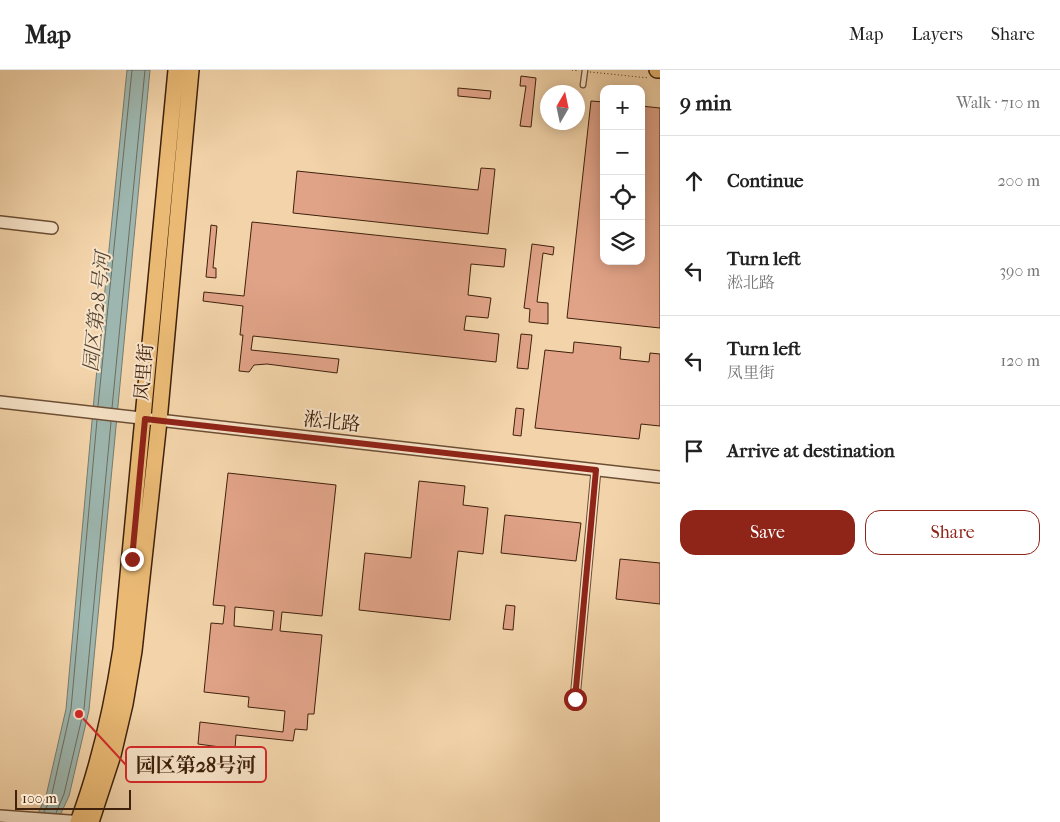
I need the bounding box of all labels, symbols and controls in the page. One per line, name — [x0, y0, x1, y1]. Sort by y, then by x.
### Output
text: Map — [25, 21, 71, 49]
text: Map — [849, 24, 883, 45]
text: Layers — [911, 24, 963, 45]
text: Share — [991, 24, 1035, 45]
north arrow — [540, 85, 585, 130]
map controls — [600, 85, 645, 265]
button: + — [600, 85, 645, 130]
text: 9 min — [680, 91, 731, 115]
text: Walk · 710 m — [956, 93, 1040, 112]
button: − — [600, 130, 645, 175]
icon: ahead — [680, 167, 708, 195]
text: Continue — [727, 170, 803, 192]
text: 200 m — [997, 171, 1040, 190]
button: locate — [600, 175, 645, 220]
button: layers — [600, 220, 645, 265]
water label: 园区第28号河 — [79, 248, 115, 373]
text: Turn left — [727, 248, 801, 270]
icon: left — [680, 257, 708, 285]
text: 390 m — [999, 261, 1040, 280]
text: 淞北路 — [727, 273, 775, 292]
text: Turn left — [727, 338, 801, 360]
street label: 凤里街 — [131, 343, 157, 401]
icon: left — [680, 347, 708, 375]
text: 120 m — [1001, 351, 1040, 370]
text: 凤里街 — [727, 363, 775, 382]
street label: 淞北路 — [302, 408, 362, 436]
icon: arrive — [680, 437, 708, 465]
text: Arrive at destination — [727, 440, 895, 462]
button: Save — [680, 510, 855, 555]
button: Share — [865, 510, 1040, 555]
route end — [121, 548, 144, 571]
route start — [564, 688, 587, 711]
callout: 园区第28号河 — [126, 747, 266, 782]
text: 园区第28号河 — [136, 754, 256, 777]
scale bar — [15, 787, 131, 810]
text: 100 m — [22, 790, 57, 807]

